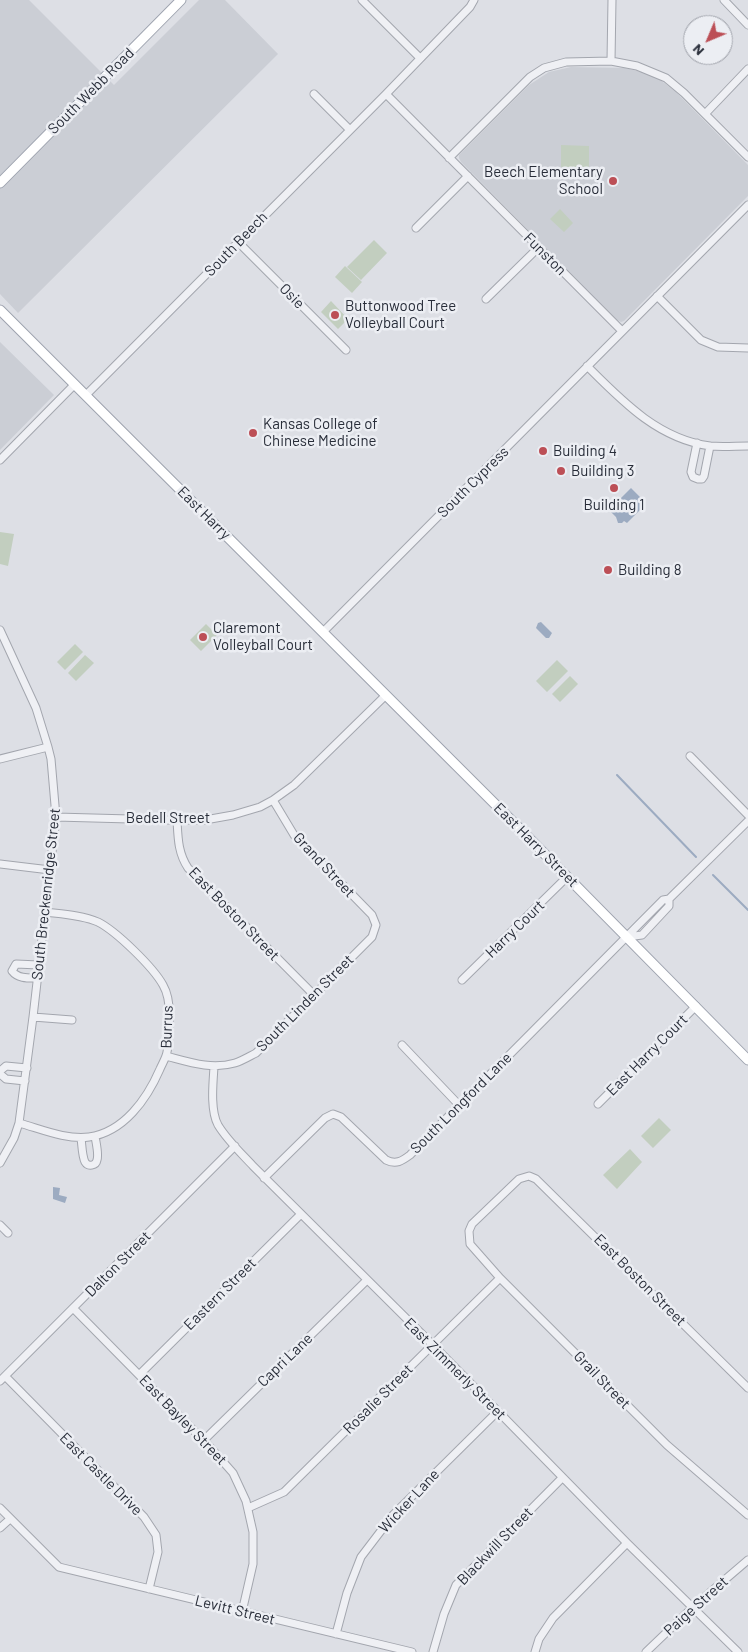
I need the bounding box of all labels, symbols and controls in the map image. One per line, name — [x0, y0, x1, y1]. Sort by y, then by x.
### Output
north arrow — [683, 15, 733, 65]
text: N — [688, 41, 707, 60]
street label: South Webb Road — [44, 44, 138, 138]
place label: Beech Elementary School — [484, 163, 603, 198]
marker: Beech Elementary School — [607, 175, 619, 187]
street label: South Beech — [201, 208, 271, 280]
street label: Funston — [520, 229, 570, 279]
street label: Osie — [276, 280, 308, 312]
place label: Buttonwood Tree Volleyball Court — [345, 297, 456, 332]
marker: Buttonwood Tree Volleyball Court — [329, 309, 341, 321]
place label: Kansas College of Chinese Medicine — [263, 415, 378, 450]
marker: Kansas College of Chinese Medicine — [247, 427, 259, 439]
place label: Building 4 — [553, 442, 617, 460]
street label: South Cypress — [434, 443, 512, 521]
marker: Building 4 — [537, 445, 549, 457]
place label: Building 3 — [571, 462, 634, 480]
marker: Building 3 — [555, 465, 567, 477]
marker: Building 1 — [608, 482, 620, 494]
street label: East Harry — [174, 483, 234, 543]
place label: Building 1 — [584, 496, 644, 514]
place label: Building 8 — [618, 561, 681, 579]
marker: Building 8 — [602, 564, 614, 576]
place label: Claremont Volleyball Court — [213, 619, 313, 654]
marker: Claremont Volleyball Court — [197, 631, 209, 643]
street label: East Harry Street — [490, 799, 582, 891]
street label: South Breckenridge Street — [28, 807, 64, 981]
street label: Bedell Street — [126, 809, 210, 827]
street label: Grand Street — [289, 829, 359, 901]
street label: East Boston Street — [185, 864, 283, 964]
street label: Harry Court — [482, 896, 548, 962]
street label: South Linden Street — [253, 951, 357, 1055]
street label: Burrus — [157, 1005, 177, 1049]
street label: East Harry Court — [603, 1011, 691, 1099]
street label: South Longford Lane — [407, 1049, 515, 1157]
street label: Dalton Street — [81, 1227, 155, 1301]
street label: East Boston Street — [590, 1230, 690, 1330]
street label: Eastern Street — [180, 1254, 260, 1334]
street label: East Zimmerly Street — [400, 1314, 510, 1424]
street label: Capri Lane — [254, 1329, 316, 1391]
street label: Grail Street — [570, 1347, 634, 1413]
street label: Rosalie Street — [339, 1360, 417, 1438]
street label: East Bayley Street — [135, 1371, 231, 1469]
street label: East Castle Drive — [56, 1429, 146, 1519]
street label: Wicker Lane — [375, 1465, 443, 1537]
street label: Blackwill Street — [453, 1503, 537, 1589]
street label: Paige Street — [660, 1572, 732, 1640]
street label: Levitt Street — [193, 1591, 277, 1629]

